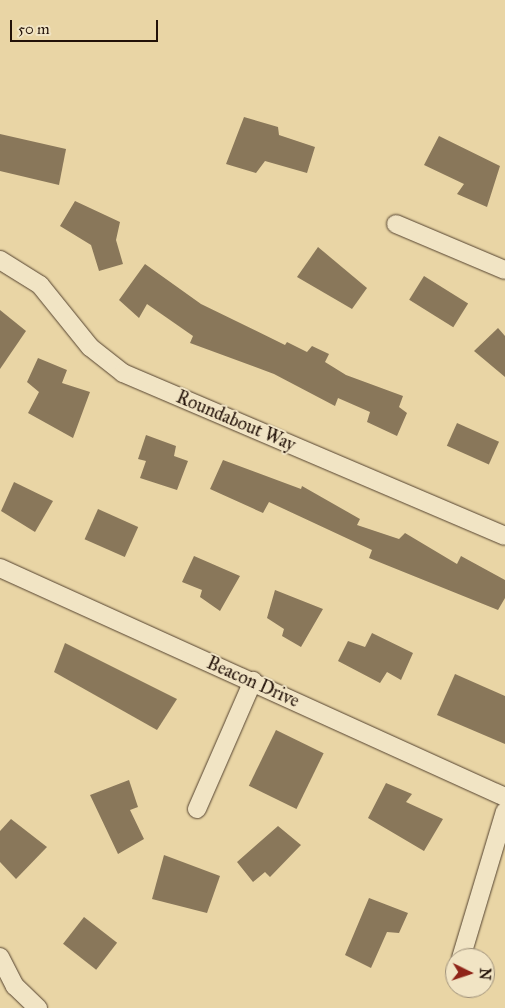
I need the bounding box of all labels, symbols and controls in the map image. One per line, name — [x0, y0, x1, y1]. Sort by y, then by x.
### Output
scale bar — [12, 10, 160, 42]
text: 50 m — [18, 20, 50, 38]
street label: Roundabout Way — [173, 386, 299, 456]
street label: Beacon Drive — [203, 652, 303, 712]
north arrow — [445, 948, 495, 998]
text: N — [476, 967, 493, 981]

